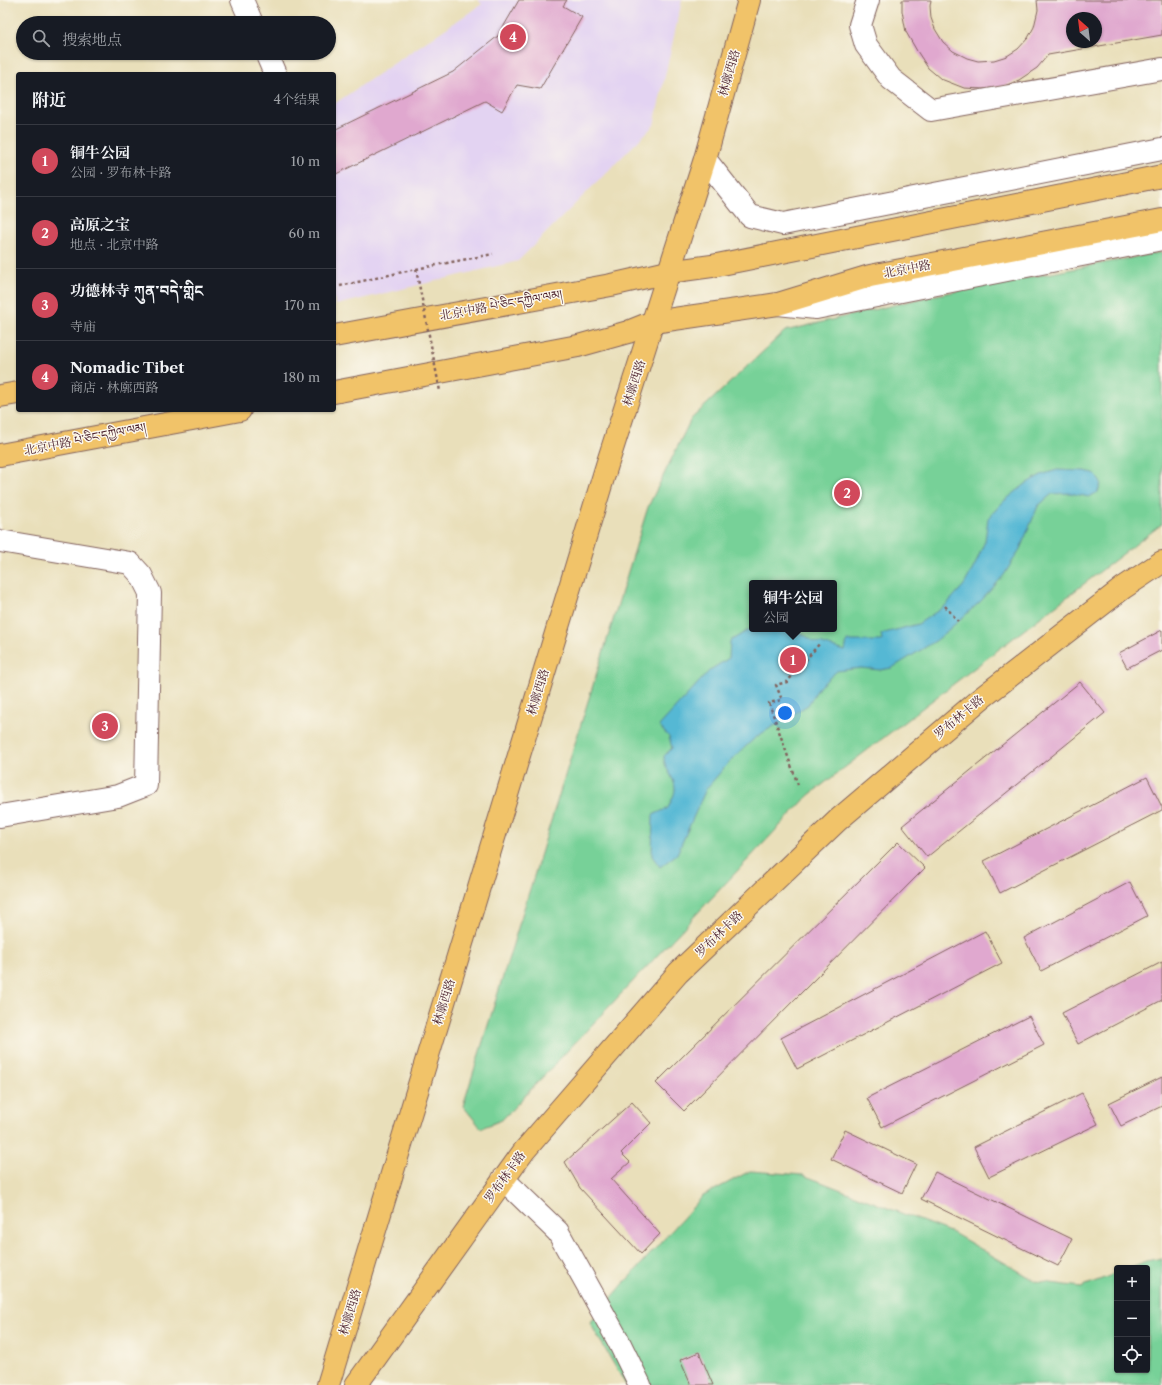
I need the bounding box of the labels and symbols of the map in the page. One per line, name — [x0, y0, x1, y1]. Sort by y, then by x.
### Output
north arrow — [1066, 12, 1102, 48]
pin: 4 — [500, 22, 526, 52]
street label: 林廓西路 — [715, 48, 742, 98]
street label: 北京中路 — [882, 257, 932, 280]
street label: 北京中路 པེ་ཅིང་དཀྱིལ་ལམ། — [438, 285, 564, 326]
street label: 林廓西路 — [619, 358, 648, 408]
street label: 北京中路 པེ་ཅིང་དཀྱིལ་ལམ། — [22, 418, 148, 461]
pin: 2 — [834, 478, 860, 508]
pin: 1 — [780, 645, 806, 675]
street label: 林廓西路 — [523, 667, 552, 717]
street label: 罗布林卡路 — [931, 692, 986, 742]
your location — [775, 703, 795, 723]
pin: 3 — [92, 711, 118, 741]
street label: 罗布林卡路 — [692, 907, 745, 960]
street label: 林廓西路 — [429, 977, 458, 1027]
street label: 罗布林卡路 — [481, 1148, 528, 1205]
street label: 林廓西路 — [335, 1287, 364, 1337]

